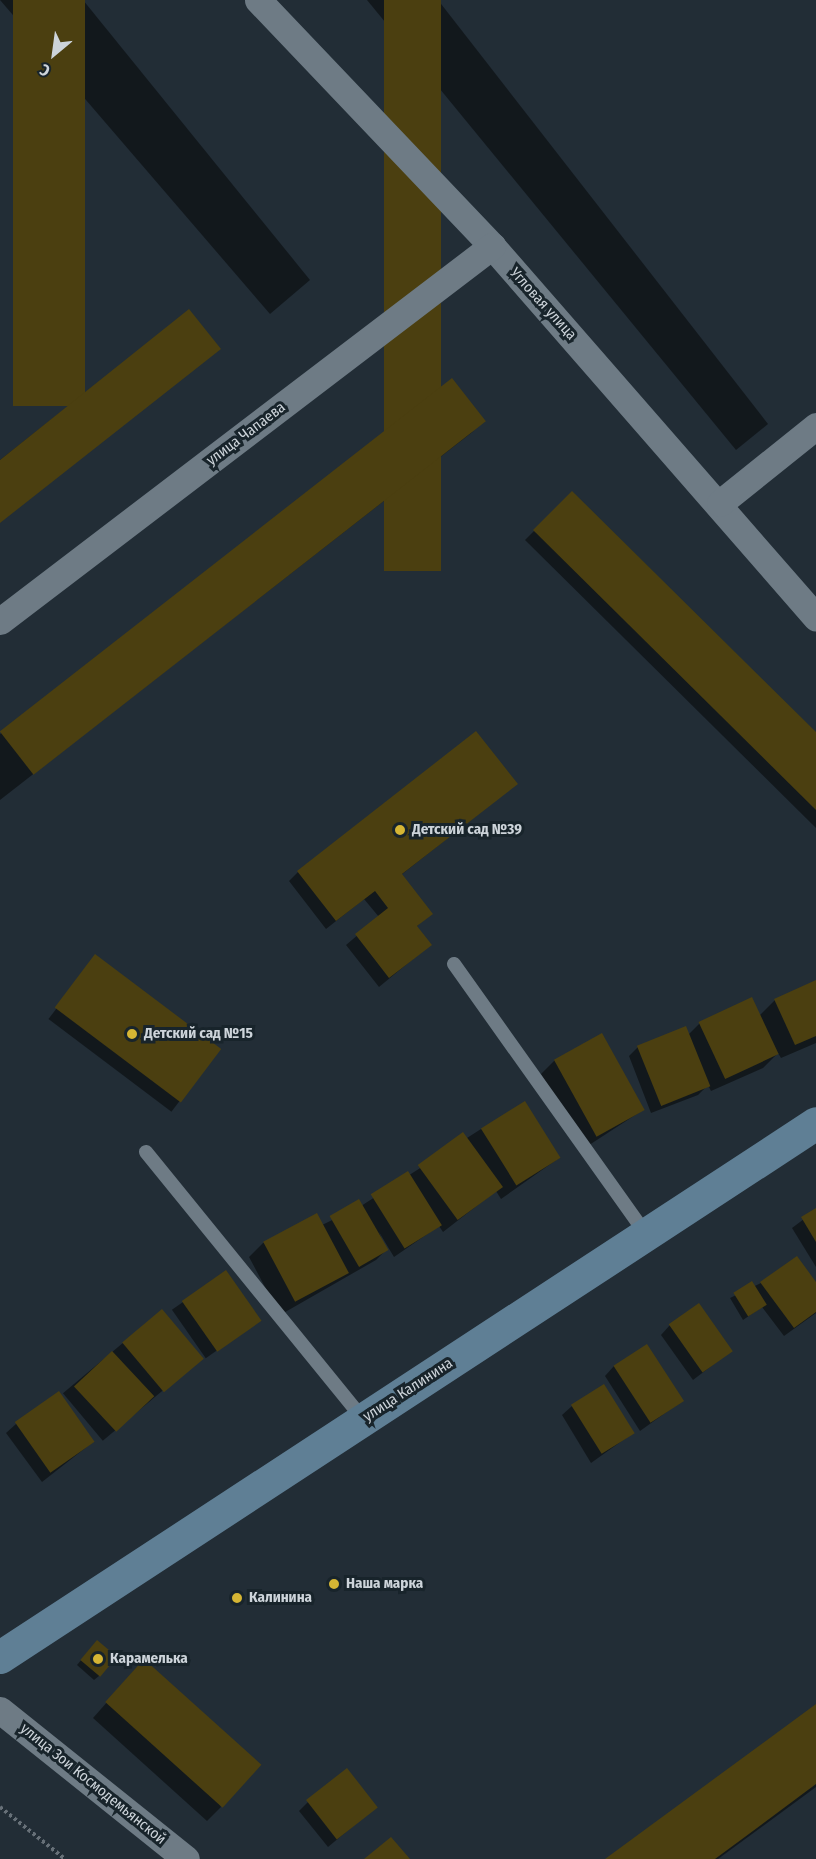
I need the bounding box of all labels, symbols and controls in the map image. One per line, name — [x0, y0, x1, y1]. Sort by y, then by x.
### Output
north arrow — [24, 24, 84, 84]
text: С — [37, 60, 53, 81]
street label: Угловая улица — [506, 264, 580, 344]
street label: улица Чапаева — [203, 398, 289, 470]
place label: Детский сад №39 — [412, 821, 522, 839]
marker: Детский сад №39 — [393, 823, 407, 837]
place label: Детский сад №15 — [144, 1025, 253, 1043]
marker: Детский сад №15 — [125, 1027, 139, 1041]
street label: улица Калинина — [360, 1354, 456, 1426]
place label: Наша марка — [346, 1575, 423, 1593]
marker: Наша марка — [327, 1577, 341, 1591]
place label: Калинина — [249, 1589, 312, 1607]
marker: Калинина — [230, 1591, 244, 1605]
place label: Карамелька — [110, 1650, 188, 1668]
marker: Карамелька — [91, 1652, 105, 1666]
street label: улица Зои Космодемьянской — [16, 1720, 170, 1848]

